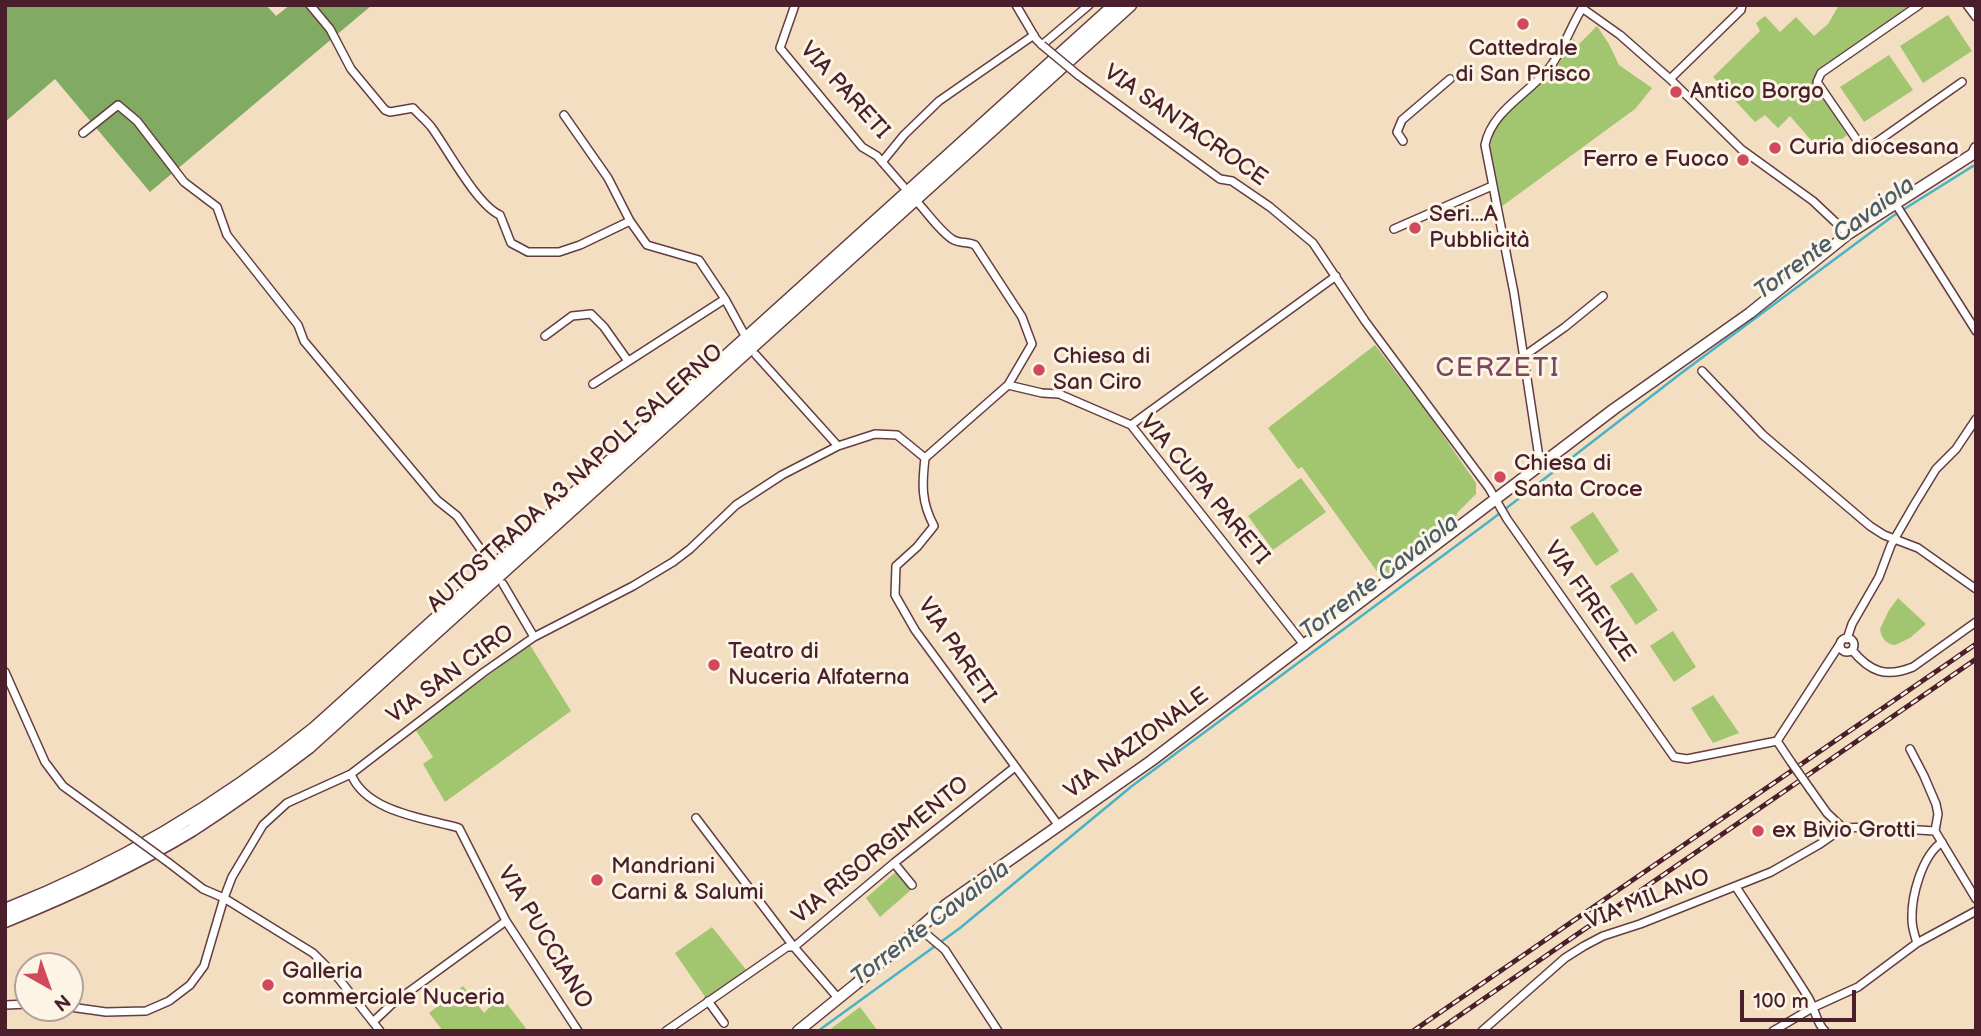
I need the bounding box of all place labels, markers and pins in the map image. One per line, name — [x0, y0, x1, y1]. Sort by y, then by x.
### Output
marker: Cattedrale di San Prisco — [1515, 16, 1531, 32]
place label: Cattedrale di San Prisco — [1455, 35, 1591, 89]
place label: Antico Borgo — [1690, 78, 1824, 106]
marker: Antico Borgo — [1668, 84, 1684, 100]
place label: Curia diocesana — [1789, 134, 1959, 162]
marker: Curia diocesana — [1767, 140, 1783, 156]
place label: Ferro e Fuoco — [1582, 146, 1729, 174]
marker: Ferro e Fuoco — [1735, 152, 1751, 168]
place label: Seri...A Pubblicità — [1429, 201, 1530, 255]
marker: Seri...A Pubblicità — [1407, 220, 1423, 236]
place label: Chiesa di San Ciro — [1053, 343, 1150, 397]
marker: Chiesa di San Ciro — [1031, 362, 1047, 378]
place label: Chiesa di Santa Croce — [1514, 450, 1643, 504]
marker: Chiesa di Santa Croce — [1492, 469, 1508, 485]
place label: Teatro di Nuceria Alfaterna — [728, 638, 910, 692]
marker: Teatro di Nuceria Alfaterna — [706, 657, 722, 673]
place label: ex Bivio Grotti — [1772, 817, 1916, 845]
marker: ex Bivio Grotti — [1750, 823, 1766, 839]
place label: Mandriani Carni & Salumi — [611, 853, 764, 907]
marker: Mandriani Carni & Salumi — [589, 872, 605, 888]
place label: Galleria commerciale Nuceria — [282, 958, 505, 1012]
marker: Galleria commerciale Nuceria — [260, 977, 276, 993]

